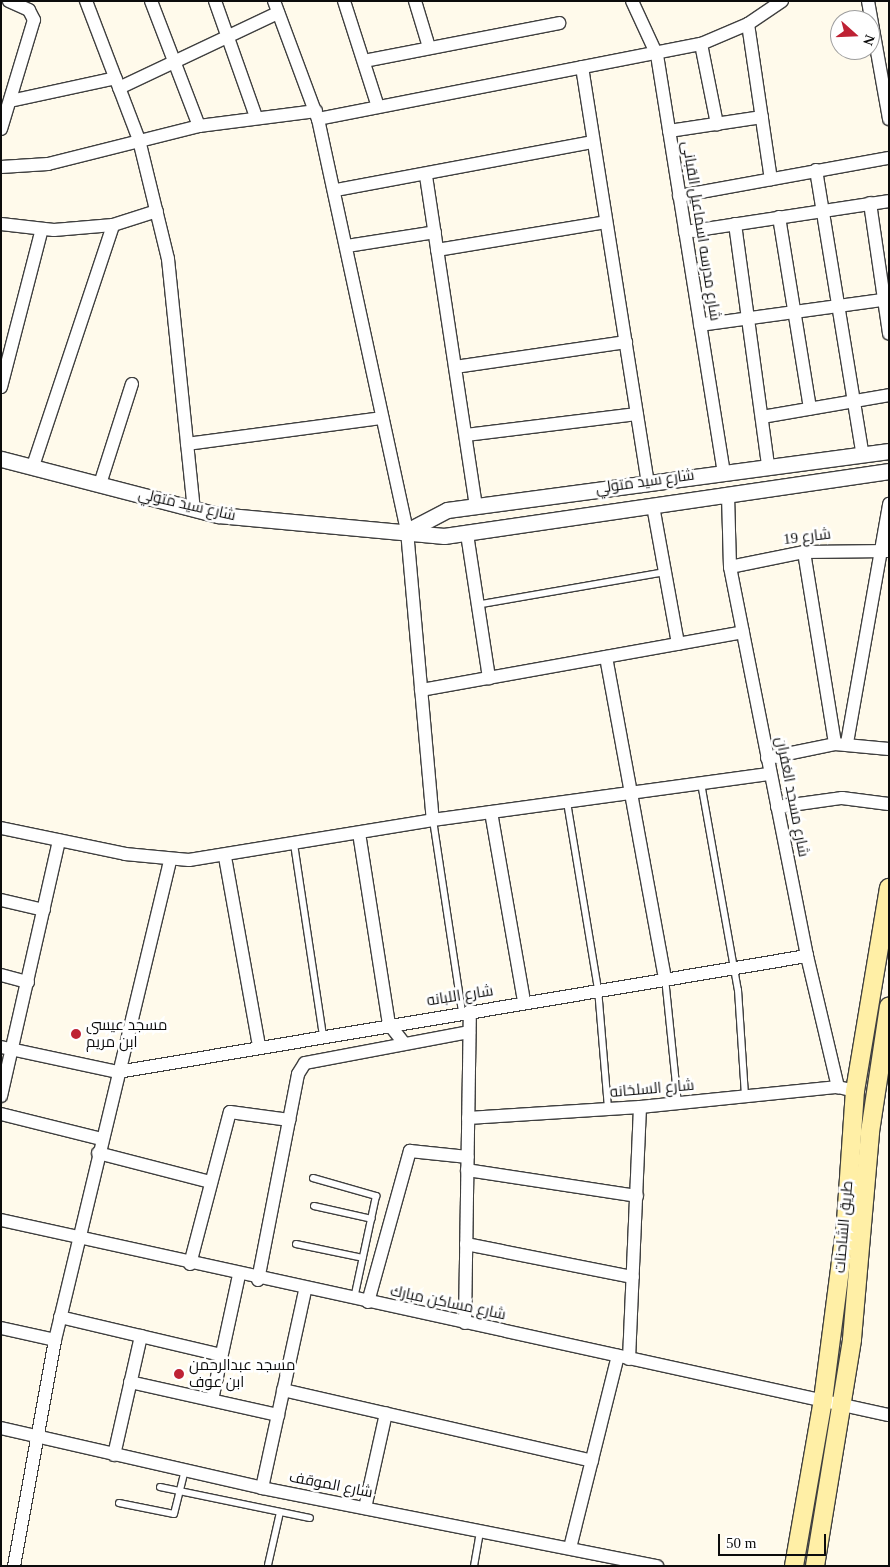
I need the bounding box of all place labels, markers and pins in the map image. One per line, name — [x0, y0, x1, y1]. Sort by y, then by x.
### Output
place label: مسجد عيسى ابن مريم — [86, 1016, 167, 1051]
marker: مسجد عيسى ابن مريم — [70, 1028, 82, 1040]
place label: مسجد عبدالرحمن ابن عوف — [189, 1356, 295, 1391]
marker: مسجد عبدالرحمن ابن عوف — [173, 1368, 185, 1380]

